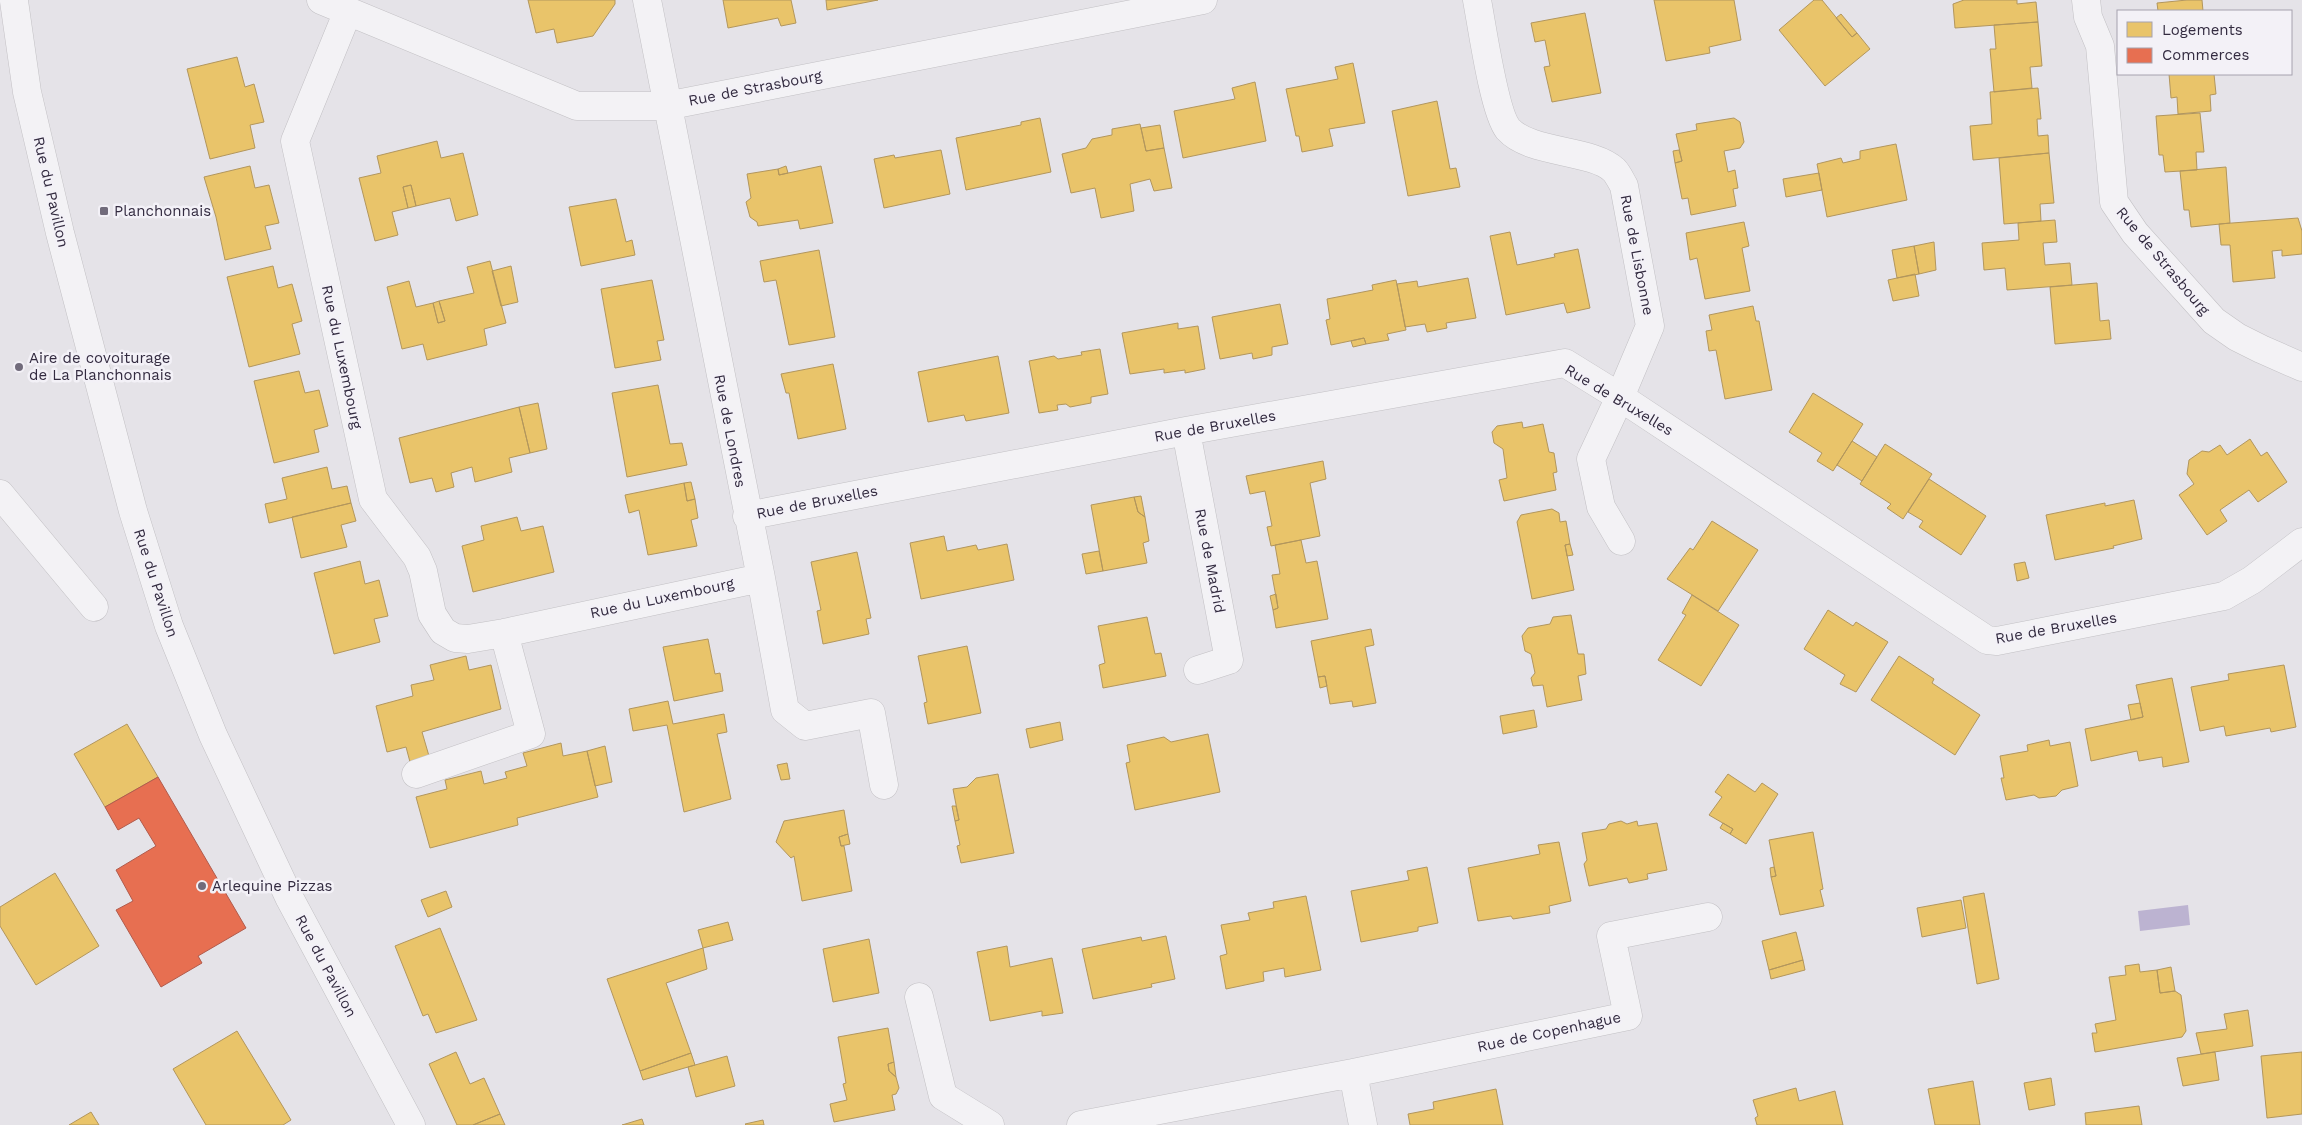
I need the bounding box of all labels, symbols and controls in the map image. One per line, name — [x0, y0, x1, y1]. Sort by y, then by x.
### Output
legend — [2117, 10, 2292, 75]
text: Logements — [2162, 21, 2243, 39]
text: Commerces — [2162, 46, 2249, 64]
street label: Rue de Strasbourg — [687, 66, 823, 110]
street label: Rue du Pavillon — [29, 135, 73, 249]
street label: Rue de Lisbonne — [1616, 193, 1658, 317]
place label: Planchonnais — [114, 202, 211, 220]
street label: Rue de Strasbourg — [2113, 203, 2213, 319]
marker: Planchonnais — [98, 205, 110, 217]
street label: Rue du Luxembourg — [318, 283, 366, 431]
place label: Aire de covoiturage de La Planchonnais — [29, 349, 172, 384]
marker: Aire de covoiturage de La Planchonnais — [13, 361, 25, 373]
street label: Rue de Bruxelles — [1562, 361, 1677, 440]
street label: Rue de Londres — [710, 373, 750, 489]
street label: Rue de Bruxelles — [1153, 406, 1277, 446]
street label: Rue de Bruxelles — [755, 481, 879, 523]
street label: Rue de Madrid — [1191, 507, 1229, 615]
street label: Rue du Pavillon — [130, 526, 182, 640]
street label: Rue du Luxembourg — [588, 574, 736, 622]
street label: Rue de Bruxelles — [1994, 608, 2118, 648]
place label: Arlequine Pizzas — [212, 877, 333, 895]
marker: Arlequine Pizzas — [196, 880, 208, 892]
street label: Rue du Pavillon — [291, 912, 361, 1020]
street label: Rue de Copenhague — [1476, 1008, 1622, 1056]

